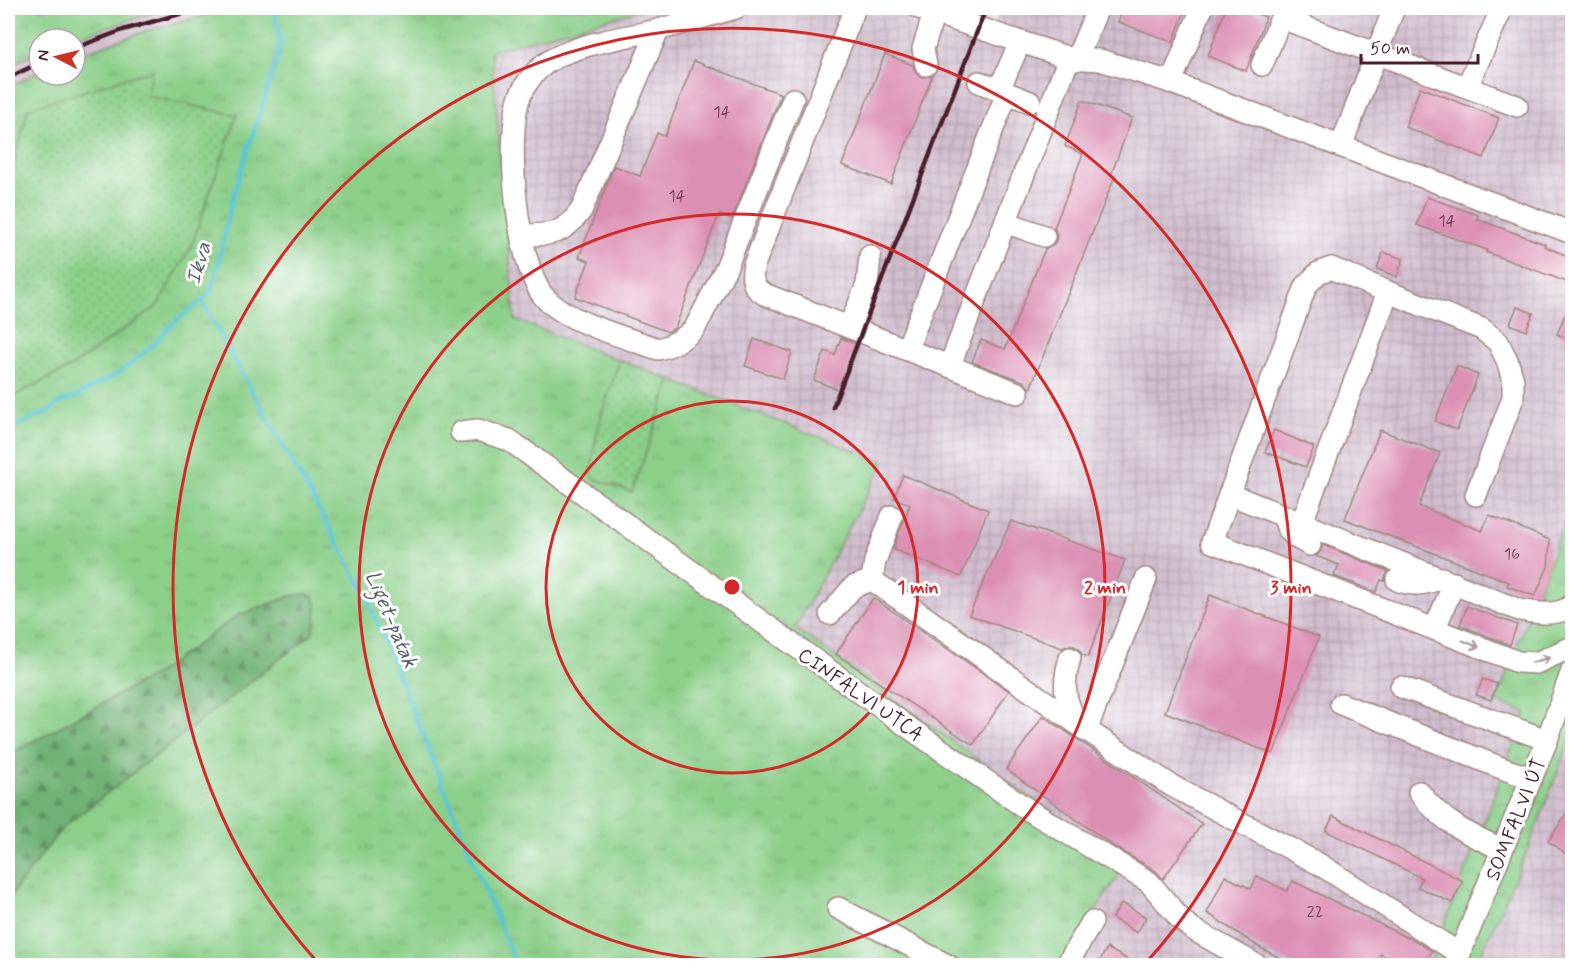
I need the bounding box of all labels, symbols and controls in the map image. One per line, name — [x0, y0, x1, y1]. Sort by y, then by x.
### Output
north arrow — [27, 27, 87, 87]
scale bar — [1361, 27, 1478, 65]
text: 50 m — [1370, 37, 1410, 61]
text: N — [33, 49, 55, 62]
house number: 14 — [714, 102, 731, 123]
house number: 14 — [669, 186, 686, 207]
house number: 14 — [1439, 211, 1456, 232]
water label: Ikva — [180, 239, 218, 287]
house number: 16 — [1504, 544, 1520, 565]
water label: Liget-patak — [356, 567, 424, 673]
text: 1 min — [897, 576, 939, 600]
text: 2 min — [1084, 576, 1126, 600]
text: 3 min — [1270, 576, 1312, 600]
centre of rings — [722, 577, 742, 597]
one-way arrow — [1461, 639, 1480, 650]
street label: CINFALVI UTCA — [792, 642, 928, 749]
one-way arrow — [1531, 654, 1550, 665]
street label: SOMFALVI ÚT — [1480, 754, 1553, 885]
house number: 22 — [1307, 902, 1323, 923]

